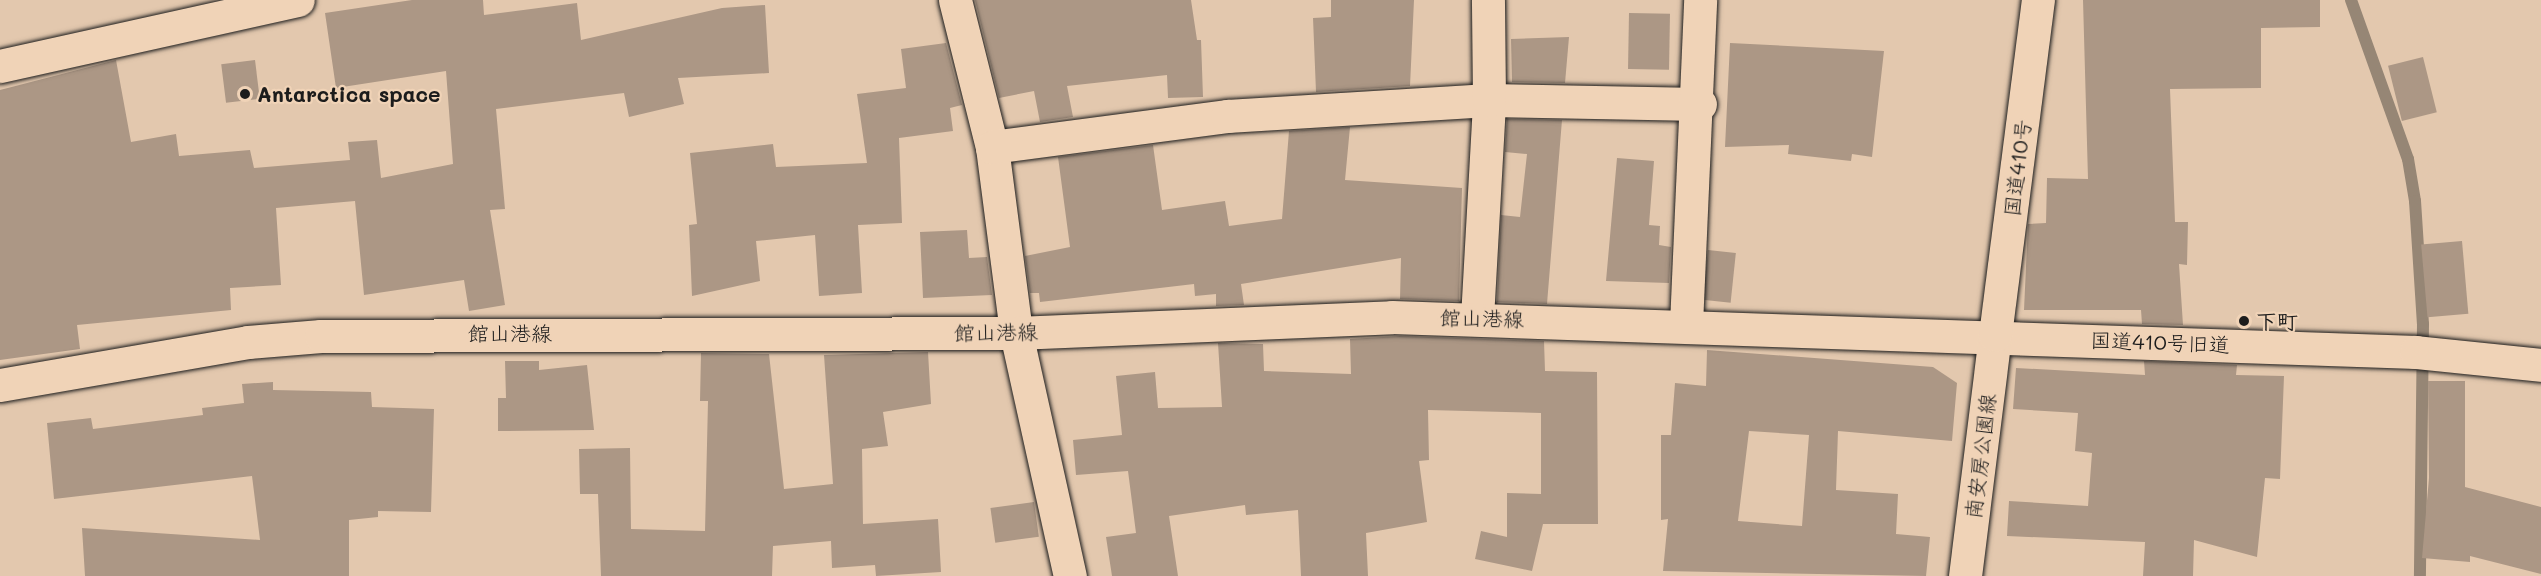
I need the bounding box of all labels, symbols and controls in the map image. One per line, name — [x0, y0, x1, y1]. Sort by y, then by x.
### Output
place label: Antarctica space — [257, 81, 441, 107]
marker: Antarctica space — [238, 87, 252, 101]
street label: 国道410号 — [1999, 118, 2035, 218]
street label: 館山港線 — [1440, 305, 1524, 331]
place label: 下町 — [2256, 308, 2298, 334]
marker: 下町 — [2237, 314, 2251, 328]
street label: 館山港線 — [954, 319, 1038, 345]
street label: 館山港線 — [468, 320, 552, 346]
street label: 国道410号旧道 — [2090, 327, 2230, 357]
street label: 南安房公園線 — [1960, 392, 2000, 520]

